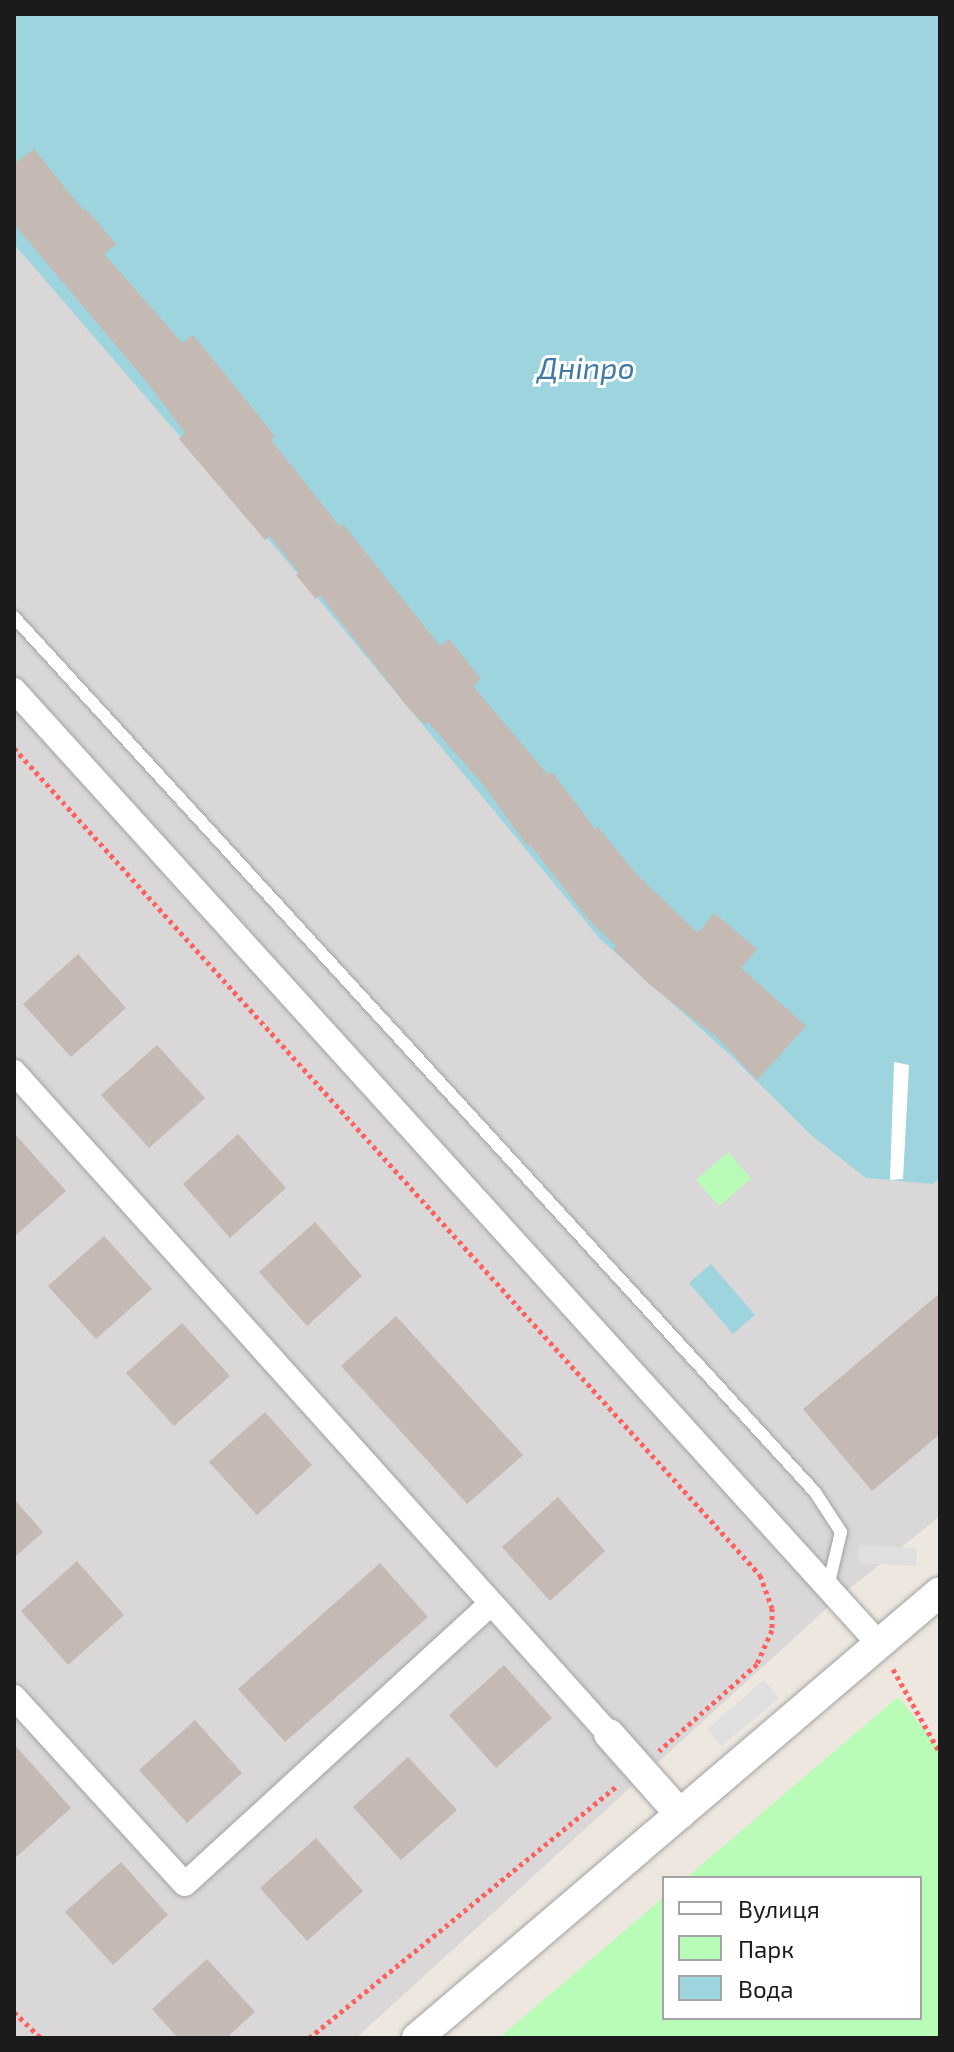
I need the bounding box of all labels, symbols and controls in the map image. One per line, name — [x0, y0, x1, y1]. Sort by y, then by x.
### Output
water label: Дніпро — [537, 349, 635, 385]
legend — [662, 1876, 922, 2020]
text: Вулиця — [738, 1894, 820, 1923]
text: Парк — [738, 1934, 794, 1963]
text: Вода — [738, 1974, 794, 2003]

